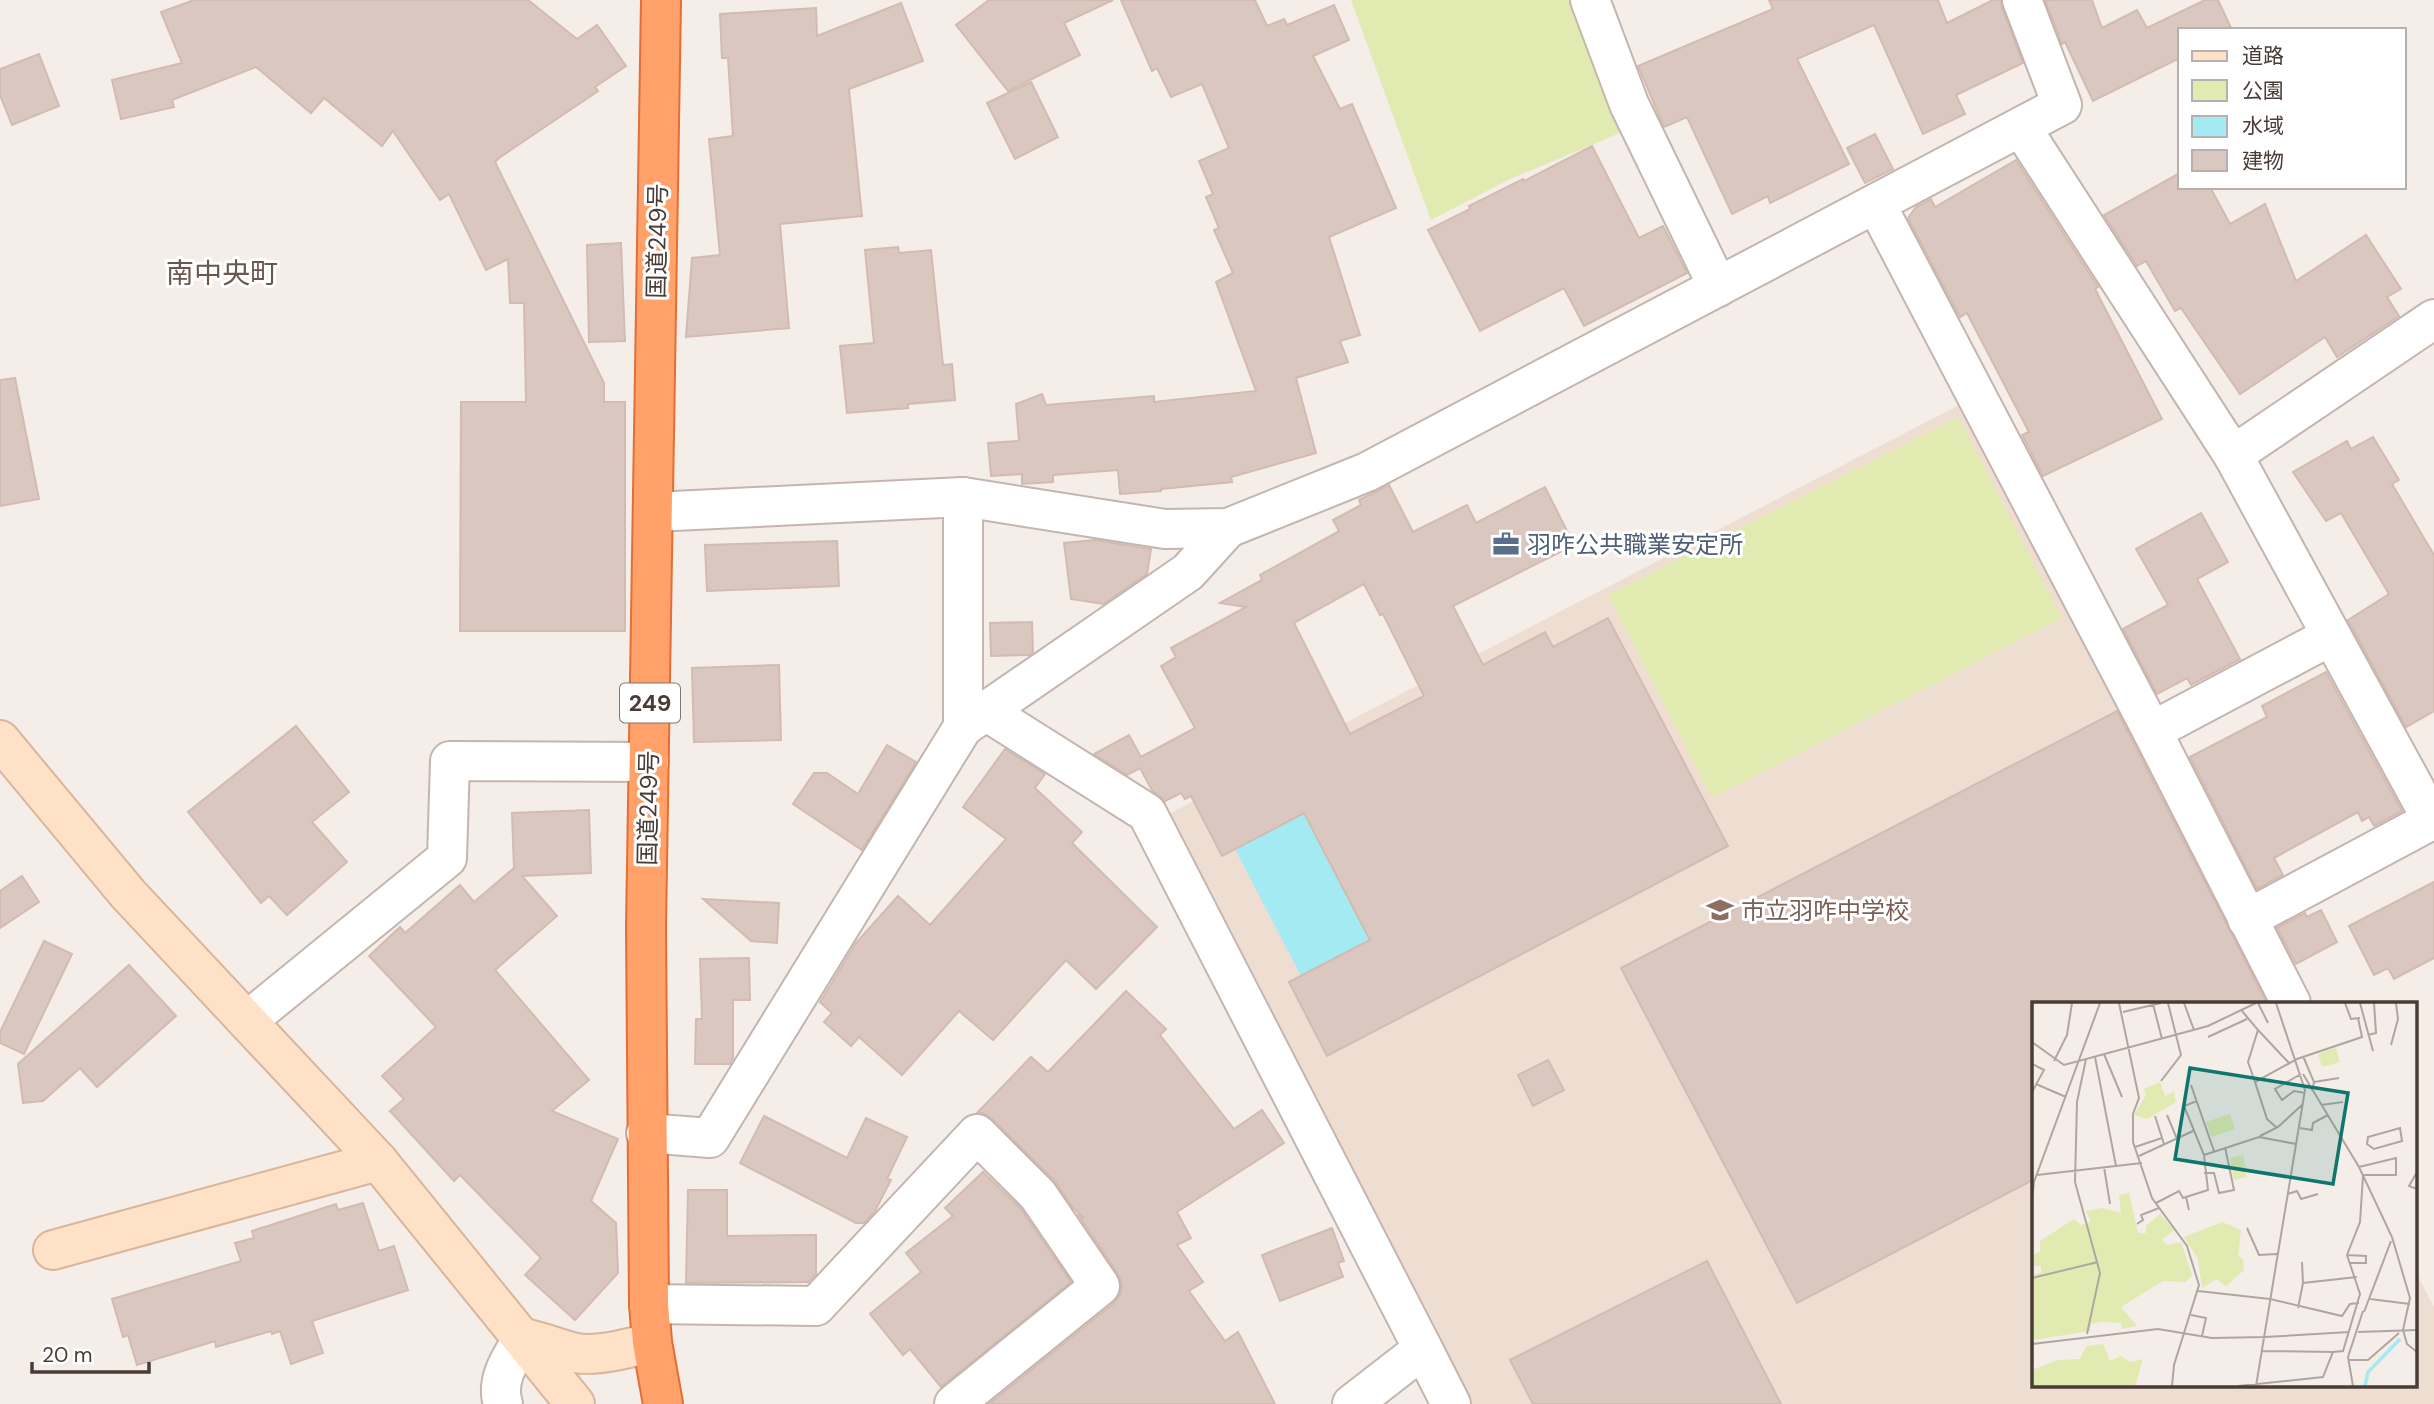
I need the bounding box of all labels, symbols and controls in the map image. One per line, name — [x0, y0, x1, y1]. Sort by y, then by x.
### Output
legend — [2178, 28, 2406, 189]
text: 道路 — [2242, 42, 2284, 70]
text: 公園 — [2242, 77, 2284, 105]
text: 水域 — [2242, 112, 2284, 140]
text: 建物 — [2242, 147, 2284, 175]
street label: 国道249号 — [640, 183, 674, 299]
district label: 南中央町 — [166, 255, 278, 292]
office icon: 羽咋公共職業安定所 — [1491, 529, 1521, 559]
place label: 羽咋公共職業安定所 — [1527, 529, 1743, 560]
road number: 249 — [620, 684, 680, 722]
street label: 国道249号 — [631, 750, 665, 866]
school or university icon: 市立羽咋中学校 — [1705, 895, 1735, 925]
place label: 市立羽咋中学校 — [1741, 895, 1909, 926]
inset map — [2032, 1002, 2416, 1386]
scale bar — [32, 1330, 149, 1374]
text: 20 m — [42, 1341, 93, 1369]

